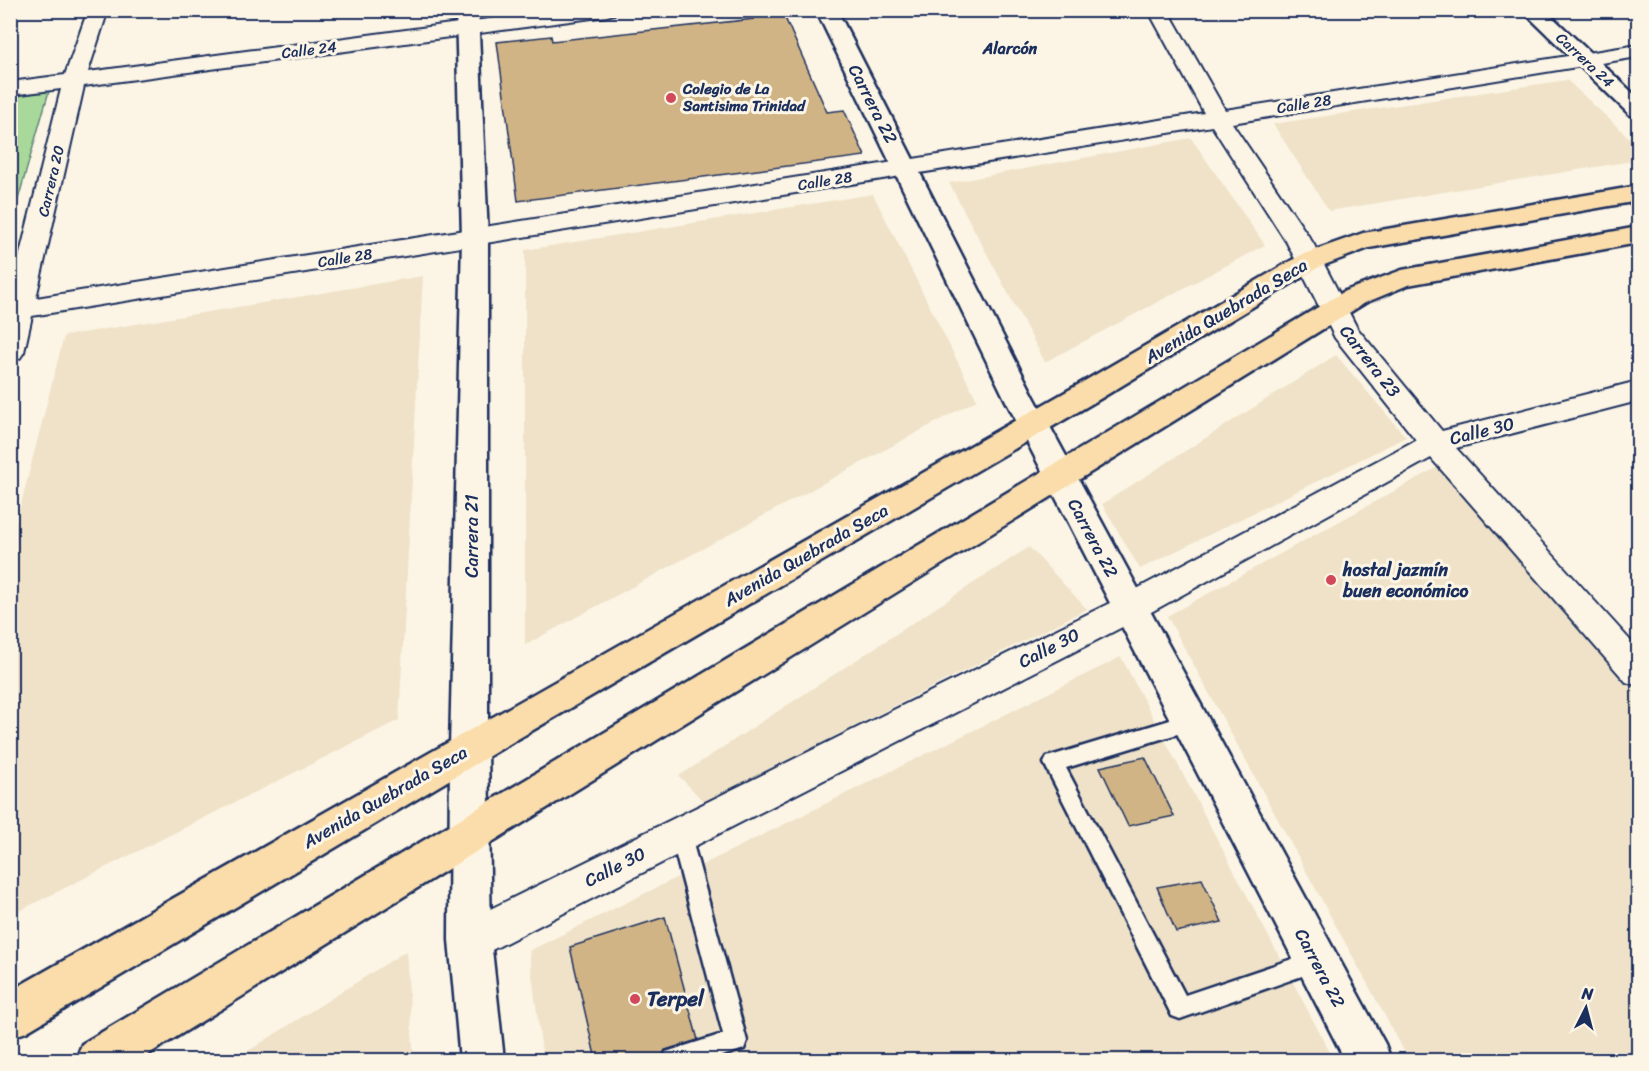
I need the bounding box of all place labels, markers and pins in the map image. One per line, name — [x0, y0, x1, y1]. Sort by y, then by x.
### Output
place label: Colegio de La Santisima Trinidad — [682, 76, 806, 119]
marker: Colegio de La Santisima Trinidad — [664, 91, 678, 105]
place label: hostal jazmín buen económico — [1342, 554, 1469, 607]
marker: hostal jazmín buen económico — [1324, 573, 1338, 587]
place label: Terpel — [647, 980, 705, 1018]
marker: Terpel — [628, 992, 642, 1006]

